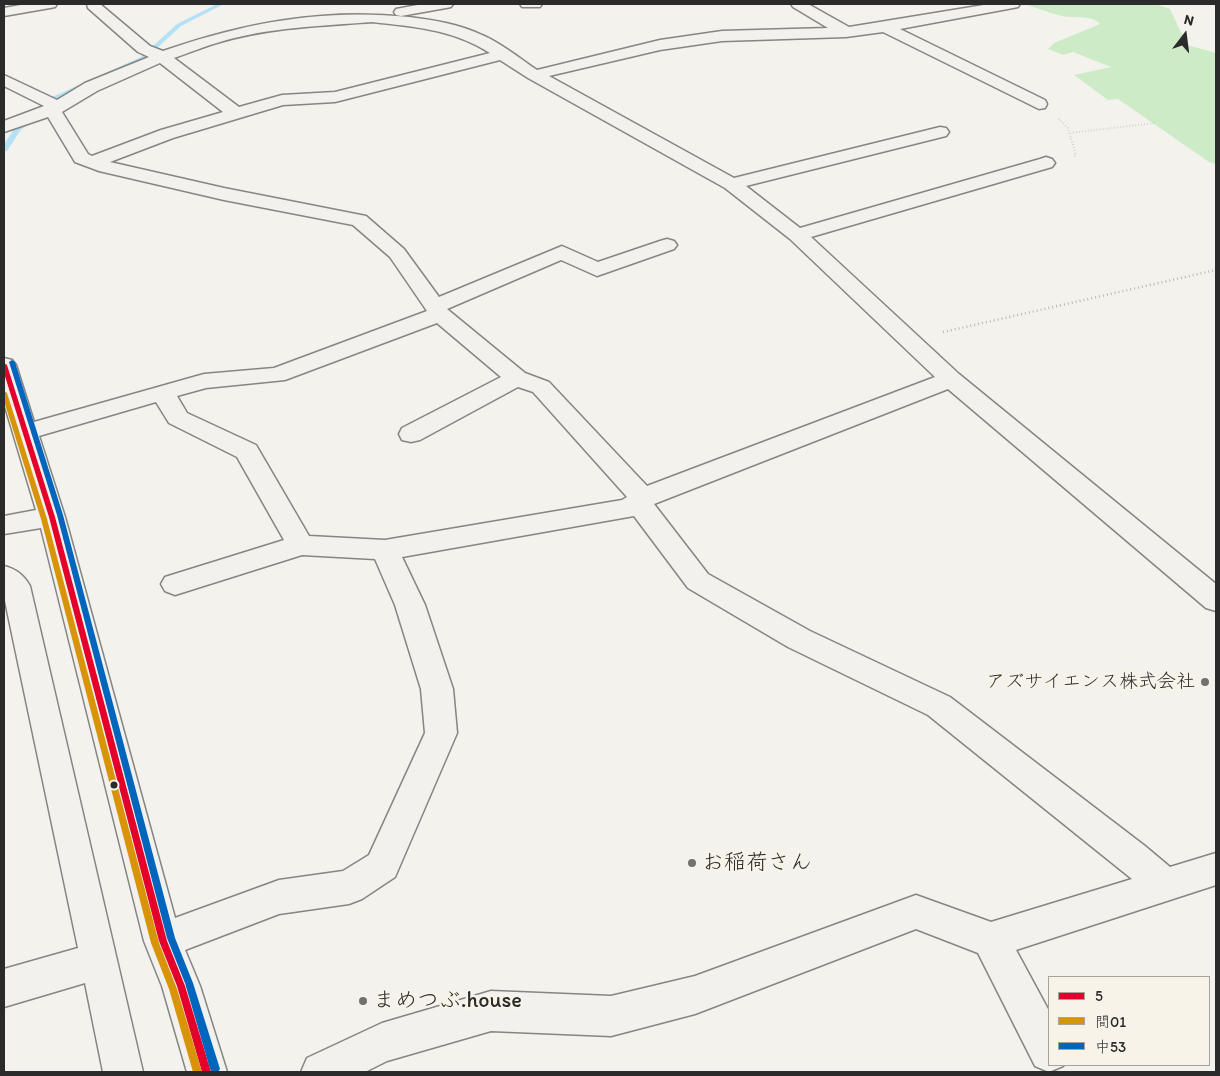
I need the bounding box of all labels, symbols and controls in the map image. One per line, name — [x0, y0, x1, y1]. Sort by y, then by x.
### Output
north arrow — [1160, 10, 1210, 60]
text: N — [1182, 11, 1196, 29]
place label: アズサイエンス株式会社 — [986, 671, 1195, 693]
marker: アズサイエンス株式会社 — [1199, 676, 1211, 688]
unlabelled marker — [109, 780, 119, 790]
place label: お稲荷さん — [702, 850, 812, 876]
marker: お稲荷さん — [686, 857, 698, 869]
legend — [1048, 976, 1210, 1066]
text: 5 — [1095, 987, 1103, 1005]
place label: まめつぶ.house — [373, 988, 522, 1014]
marker: まめつぶ.house — [357, 995, 369, 1007]
text: 間01 — [1095, 1013, 1126, 1031]
text: 中53 — [1095, 1038, 1126, 1056]

